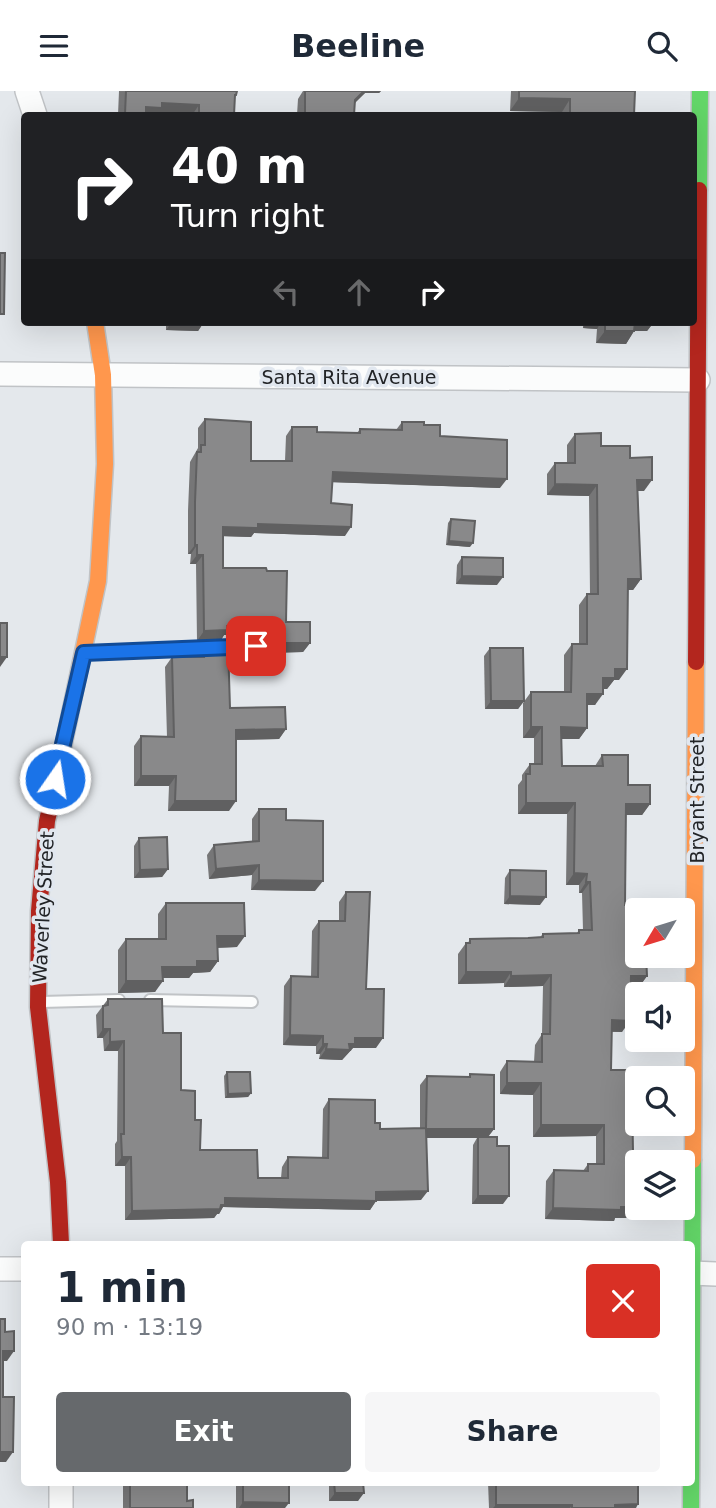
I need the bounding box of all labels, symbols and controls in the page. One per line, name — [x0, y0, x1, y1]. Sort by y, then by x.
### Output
icon: menu — [35, 27, 73, 65]
text: Beeline — [291, 27, 425, 65]
icon: search — [643, 27, 681, 65]
text: 40 m — [171, 138, 307, 195]
icon: right — [56, 140, 147, 231]
text: Turn right — [171, 197, 324, 235]
icon: left — [267, 273, 305, 311]
icon: ahead — [340, 273, 378, 311]
icon: right — [413, 273, 451, 311]
street label: Santa Rita Avenue — [261, 366, 437, 388]
pin — [226, 616, 286, 676]
icon: arrive — [237, 627, 275, 665]
street label: Bryant Street — [686, 737, 708, 864]
position arrow — [18, 742, 92, 816]
street label: Waverley Street — [28, 831, 58, 983]
north arrow — [625, 898, 695, 968]
map controls — [625, 898, 695, 1220]
button: sound — [625, 982, 695, 1052]
button: search — [625, 1066, 695, 1136]
button: layers — [625, 1150, 695, 1220]
text: 1 min — [56, 1263, 188, 1312]
button: close — [586, 1264, 660, 1338]
text: 90 m · 13:19 — [56, 1314, 203, 1340]
button: Exit — [56, 1392, 351, 1472]
button: Share — [365, 1392, 660, 1472]

